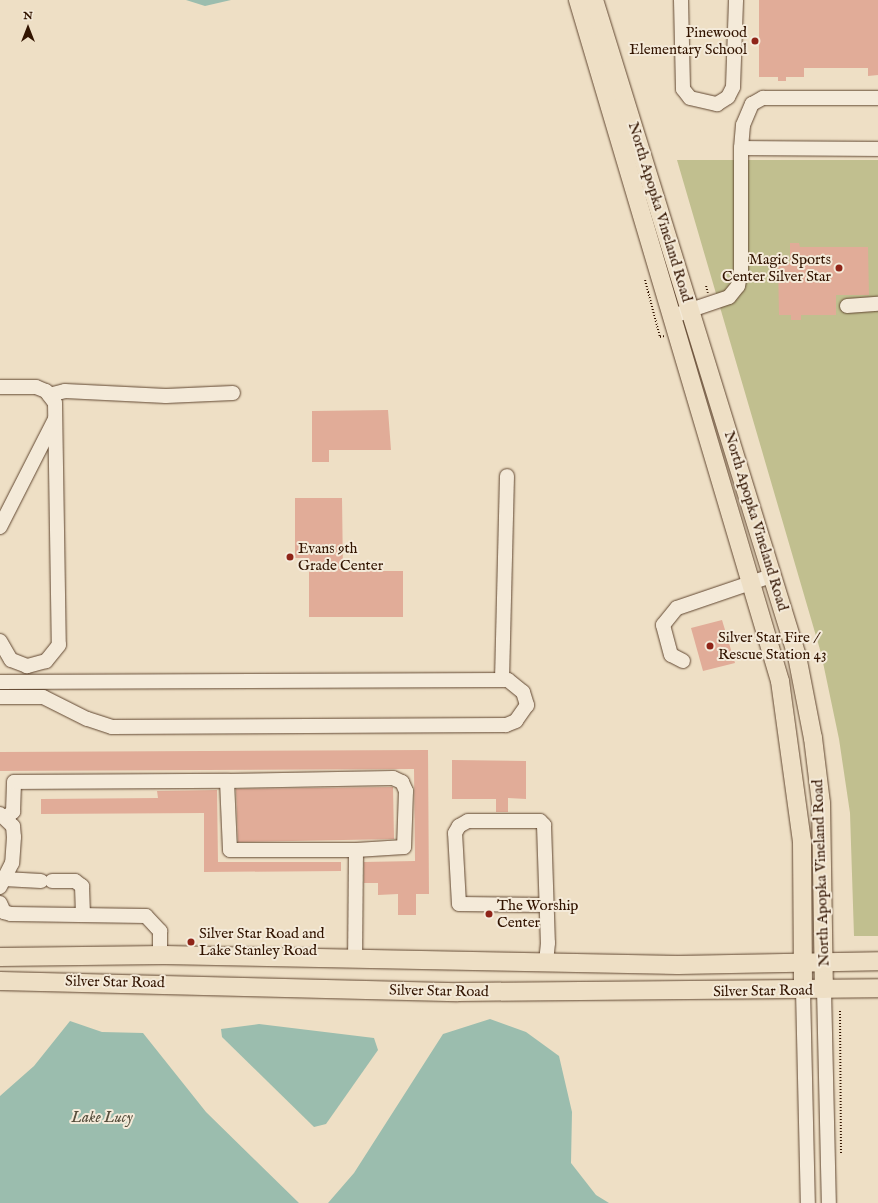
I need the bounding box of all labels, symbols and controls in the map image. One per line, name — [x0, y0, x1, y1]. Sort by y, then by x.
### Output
north arrow — [8, 8, 48, 48]
text: N — [23, 9, 33, 23]
place label: Pinewood Elementary School — [629, 23, 747, 58]
marker: Pinewood Elementary School — [750, 36, 760, 46]
street label: North Apopka Vineland Road — [624, 120, 696, 304]
place label: Magic Sports Center Silver Star — [722, 250, 831, 285]
marker: Magic Sports Center Silver Star — [834, 263, 844, 273]
street label: North Apopka Vineland Road — [720, 429, 792, 613]
place label: Evans 9th Grade Center — [298, 539, 383, 574]
marker: Evans 9th Grade Center — [285, 552, 295, 562]
place label: Silver Star Fire / Rescue Station 43 — [718, 628, 827, 663]
marker: Silver Star Fire / Rescue Station 43 — [705, 641, 715, 651]
street label: North Apopka Vineland Road — [809, 779, 833, 967]
place label: The Worship Center — [497, 896, 579, 931]
marker: The Worship Center — [484, 909, 494, 919]
place label: Silver Star Road and Lake Stanley Road — [199, 924, 325, 959]
marker: Silver Star Road and Lake Stanley Road — [186, 937, 196, 947]
street label: Silver Star Road — [65, 972, 165, 992]
street label: Silver Star Road — [389, 981, 489, 1001]
street label: Silver Star Road — [713, 981, 813, 1001]
water label: Lake Lucy — [71, 1108, 133, 1128]

